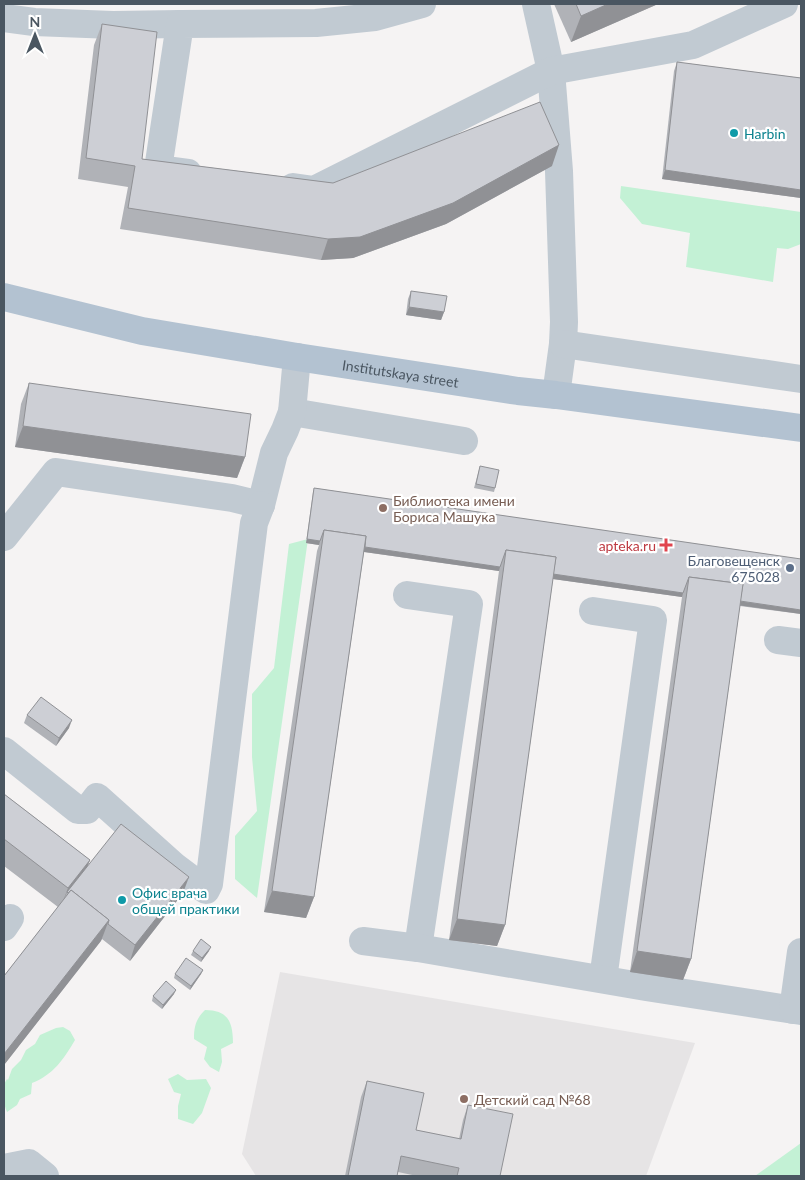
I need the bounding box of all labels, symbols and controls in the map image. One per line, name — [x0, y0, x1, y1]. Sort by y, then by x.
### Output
north arrow — [10, 10, 60, 60]
text: N — [30, 13, 40, 30]
place label: Harbin — [744, 125, 786, 142]
marker: Harbin — [728, 127, 740, 139]
street label: Institutskaya street — [341, 356, 460, 390]
place label: Библиотека имени Бориса Машука — [393, 492, 515, 525]
marker: Библиотека имени Бориса Машука — [377, 502, 389, 514]
place label: apteka.ru — [599, 537, 656, 554]
marker: apteka.ru — [660, 539, 672, 551]
place label: Благовещенск 675028 — [687, 552, 781, 585]
marker: Благовещенск 675028 — [784, 562, 796, 574]
place label: Офис врача общей практики — [132, 884, 240, 917]
marker: Офис врача общей практики — [116, 894, 128, 906]
place label: Детский сад №68 — [474, 1091, 591, 1108]
marker: Детский сад №68 — [458, 1093, 470, 1105]

